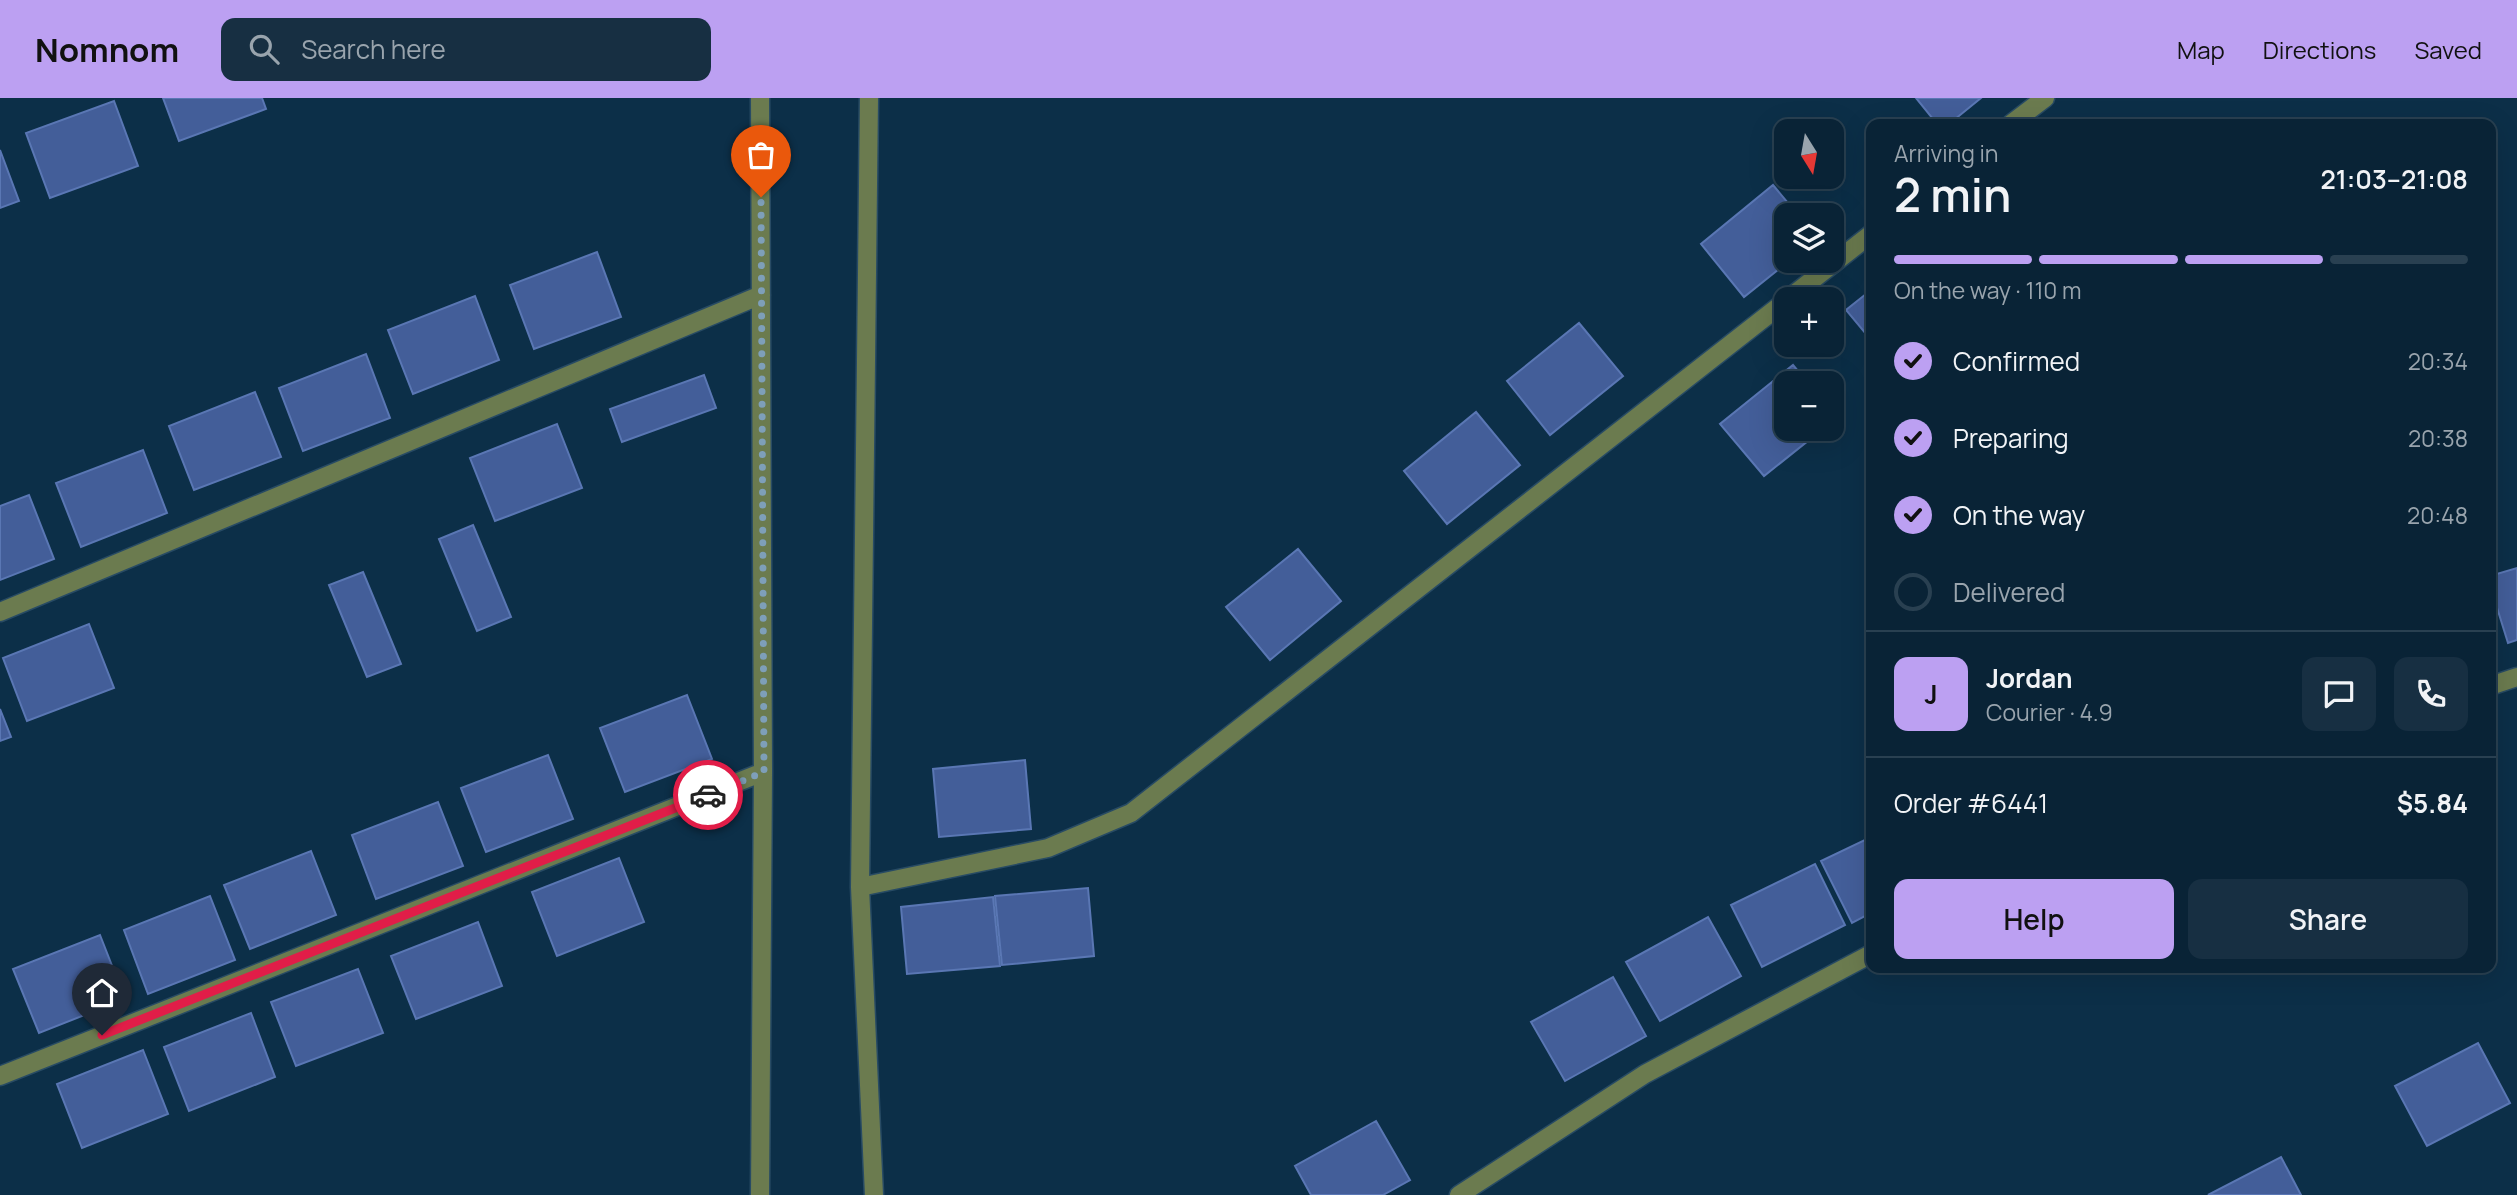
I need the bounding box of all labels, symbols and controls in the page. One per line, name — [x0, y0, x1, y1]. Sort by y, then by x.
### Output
search box — [221, 18, 711, 81]
text: Nomnom — [35, 27, 179, 72]
icon: search — [245, 30, 283, 68]
text: Search here — [301, 31, 446, 67]
text: Map — [2177, 33, 2225, 66]
text: Directions — [2263, 33, 2376, 66]
text: Saved — [2414, 33, 2482, 66]
north arrow — [1774, 119, 1844, 189]
map controls — [1774, 119, 1844, 441]
pin — [731, 125, 791, 197]
icon: bag — [742, 136, 780, 174]
text: Arriving in — [1894, 137, 1999, 169]
text: 21:03–21:08 — [2321, 161, 2468, 197]
text: 2 min — [1894, 163, 2011, 226]
button: layers — [1774, 203, 1844, 273]
text: On the way · 110 m — [1894, 274, 2081, 306]
button: + — [1774, 287, 1844, 357]
icon: check — [1894, 342, 1932, 380]
text: Confirmed — [1953, 343, 2080, 379]
text: 20:34 — [2408, 345, 2468, 377]
button: − — [1774, 371, 1844, 441]
icon: check — [1894, 419, 1932, 457]
text: Preparing — [1953, 420, 2069, 456]
text: 20:38 — [2408, 422, 2468, 454]
icon: check — [1894, 496, 1932, 534]
text: On the way — [1953, 497, 2085, 533]
text: 20:48 — [2407, 499, 2468, 531]
text: Delivered — [1953, 574, 2065, 610]
button: chat — [2302, 657, 2376, 731]
button: phone — [2394, 657, 2468, 731]
text: Jordan — [1986, 660, 2072, 696]
text: J — [1924, 676, 1938, 712]
text: Courier · 4.9 — [1986, 696, 2113, 728]
courier — [673, 760, 743, 830]
icon: car — [689, 776, 727, 814]
text: Order #6441 — [1894, 785, 2048, 821]
text: $5.84 — [2397, 785, 2468, 821]
button: Help — [1894, 879, 2174, 959]
button: Share — [2188, 879, 2468, 959]
pin — [72, 963, 132, 1035]
icon: home — [83, 974, 121, 1012]

